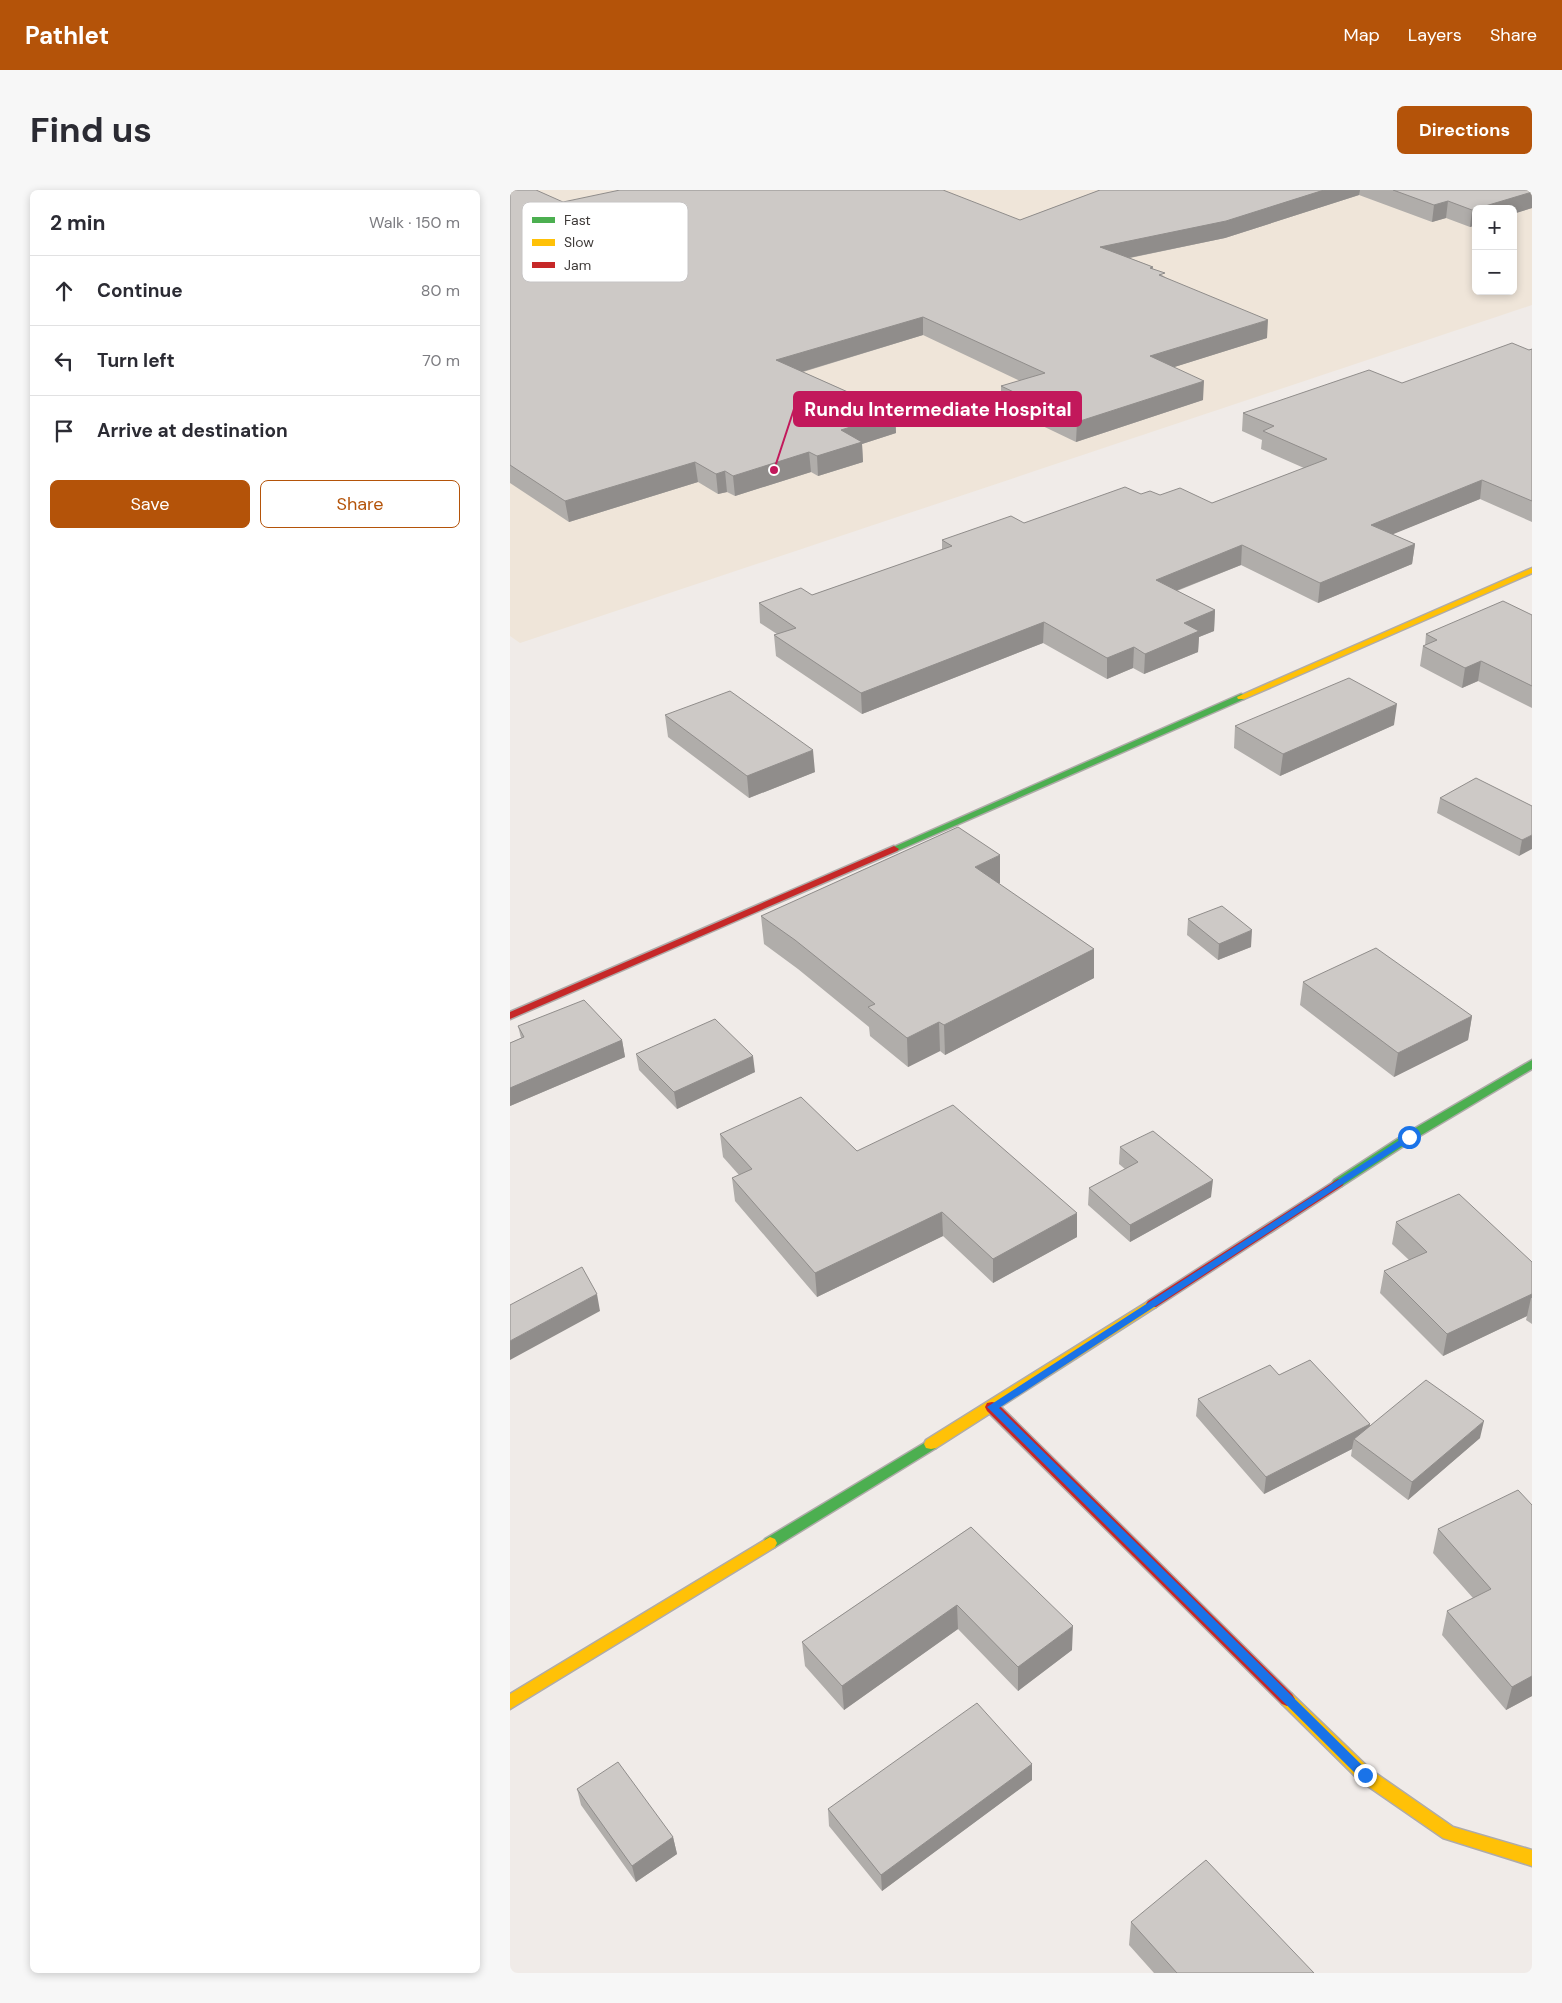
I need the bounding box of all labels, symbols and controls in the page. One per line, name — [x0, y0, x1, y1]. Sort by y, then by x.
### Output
text: Pathlet — [25, 20, 109, 51]
text: Map — [1344, 23, 1380, 47]
text: Layers — [1408, 23, 1462, 47]
text: Share — [1490, 23, 1537, 47]
button: Directions — [1397, 106, 1532, 154]
text: Find us — [30, 107, 152, 153]
legend — [522, 202, 688, 282]
map controls — [1472, 205, 1517, 295]
button: + — [1472, 205, 1517, 250]
text: 2 min — [50, 209, 106, 237]
text: Fast — [564, 211, 591, 229]
text: Walk · 150 m — [369, 212, 460, 233]
text: Slow — [564, 233, 594, 251]
button: − — [1472, 250, 1517, 295]
text: Jam — [564, 256, 591, 274]
icon: ahead — [50, 277, 78, 305]
text: Continue — [97, 278, 183, 303]
text: 80 m — [421, 280, 460, 301]
icon: left — [50, 347, 78, 375]
text: Turn left — [97, 348, 175, 373]
text: 70 m — [422, 350, 460, 371]
callout: Rundu Intermediate Hospital — [794, 392, 1081, 426]
text: Rundu Intermediate Hospital — [804, 397, 1072, 422]
icon: arrive — [50, 417, 78, 445]
text: Arrive at destination — [97, 418, 288, 443]
button: Save — [50, 480, 250, 528]
button: Share — [260, 480, 460, 528]
route start — [1398, 1126, 1421, 1149]
route end — [1354, 1764, 1377, 1787]

